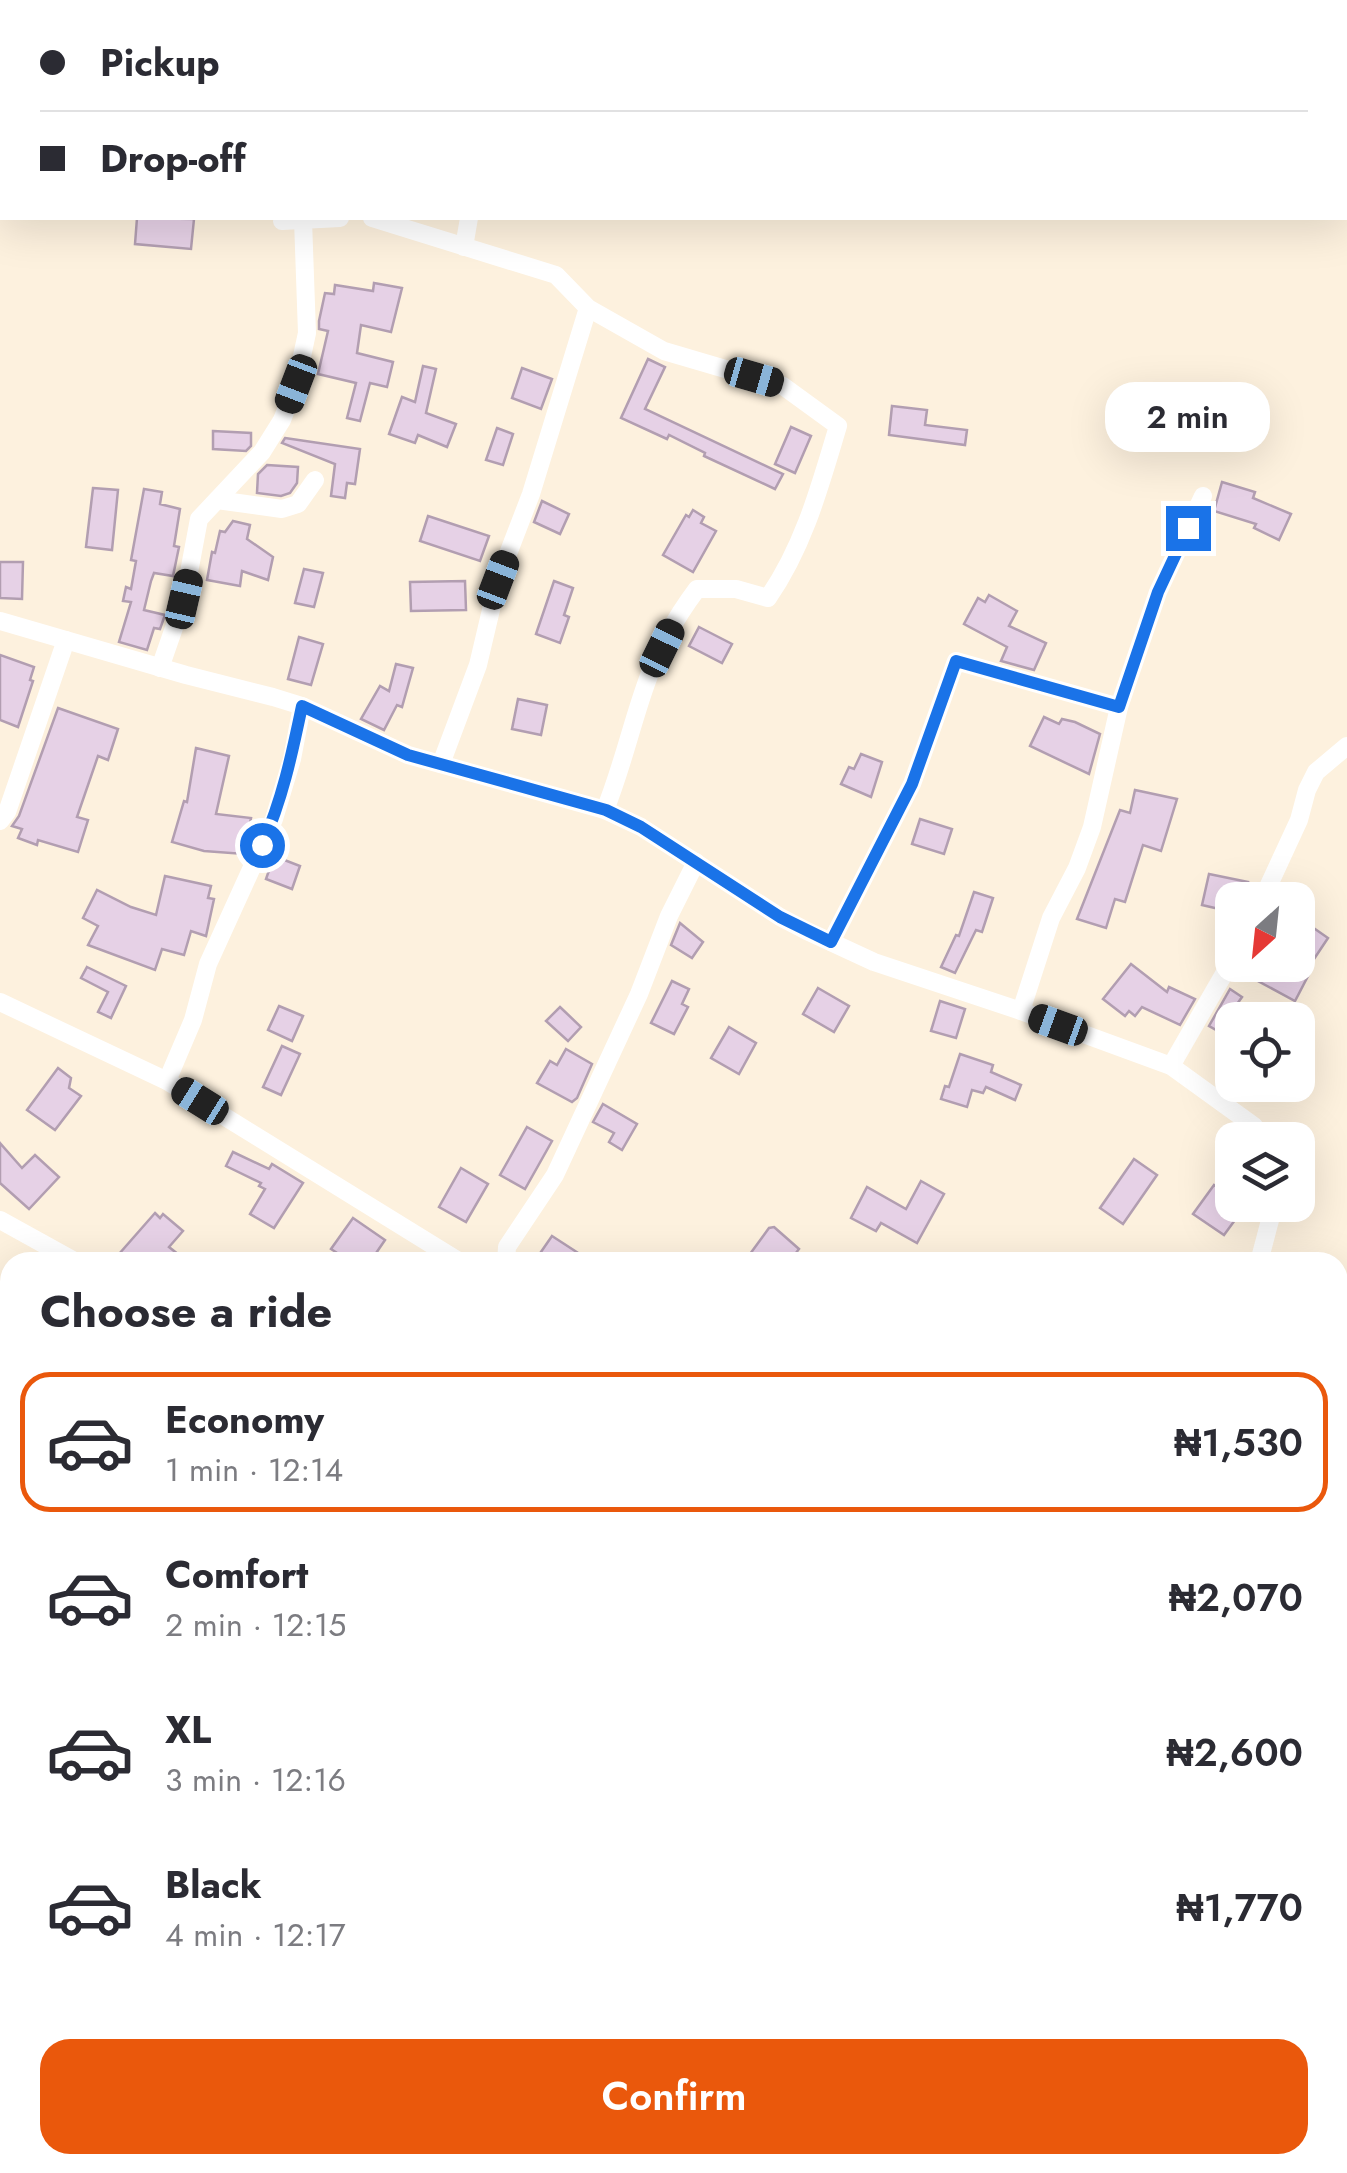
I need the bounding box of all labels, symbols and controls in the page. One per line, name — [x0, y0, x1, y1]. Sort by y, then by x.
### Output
text: Pickup — [100, 35, 220, 90]
text: Drop-off — [100, 131, 246, 186]
car — [271, 351, 321, 417]
car — [721, 354, 787, 400]
callout: 2 min — [1106, 383, 1270, 453]
text: 2 min — [1146, 394, 1229, 440]
route end — [1166, 506, 1211, 551]
car — [473, 547, 523, 613]
car — [163, 566, 205, 632]
car — [635, 614, 689, 682]
route start — [240, 823, 285, 868]
north arrow — [1215, 882, 1315, 982]
map controls — [1215, 882, 1315, 1222]
car — [1025, 1001, 1091, 1049]
button: locate — [1215, 1002, 1315, 1102]
car — [167, 1072, 233, 1130]
button: layers — [1215, 1122, 1315, 1222]
text: Choose a ride — [40, 1279, 332, 1344]
text: Economy — [165, 1392, 324, 1447]
icon: car — [45, 1397, 135, 1487]
text: ₦1,530 — [1174, 1415, 1303, 1470]
text: 1 min · 12:14 — [165, 1447, 343, 1493]
text: Comfort — [165, 1547, 308, 1602]
icon: car — [45, 1552, 135, 1642]
text: ₦2,070 — [1169, 1570, 1303, 1625]
text: 2 min · 12:15 — [165, 1602, 346, 1648]
text: XL — [165, 1702, 211, 1757]
icon: car — [45, 1707, 135, 1797]
text: ₦2,600 — [1166, 1725, 1303, 1780]
text: 3 min · 12:16 — [165, 1757, 346, 1803]
text: Black — [165, 1857, 262, 1912]
icon: car — [45, 1862, 135, 1952]
text: ₦1,770 — [1176, 1880, 1303, 1935]
text: 4 min · 12:17 — [165, 1912, 346, 1958]
button: Confirm — [40, 2039, 1308, 2154]

